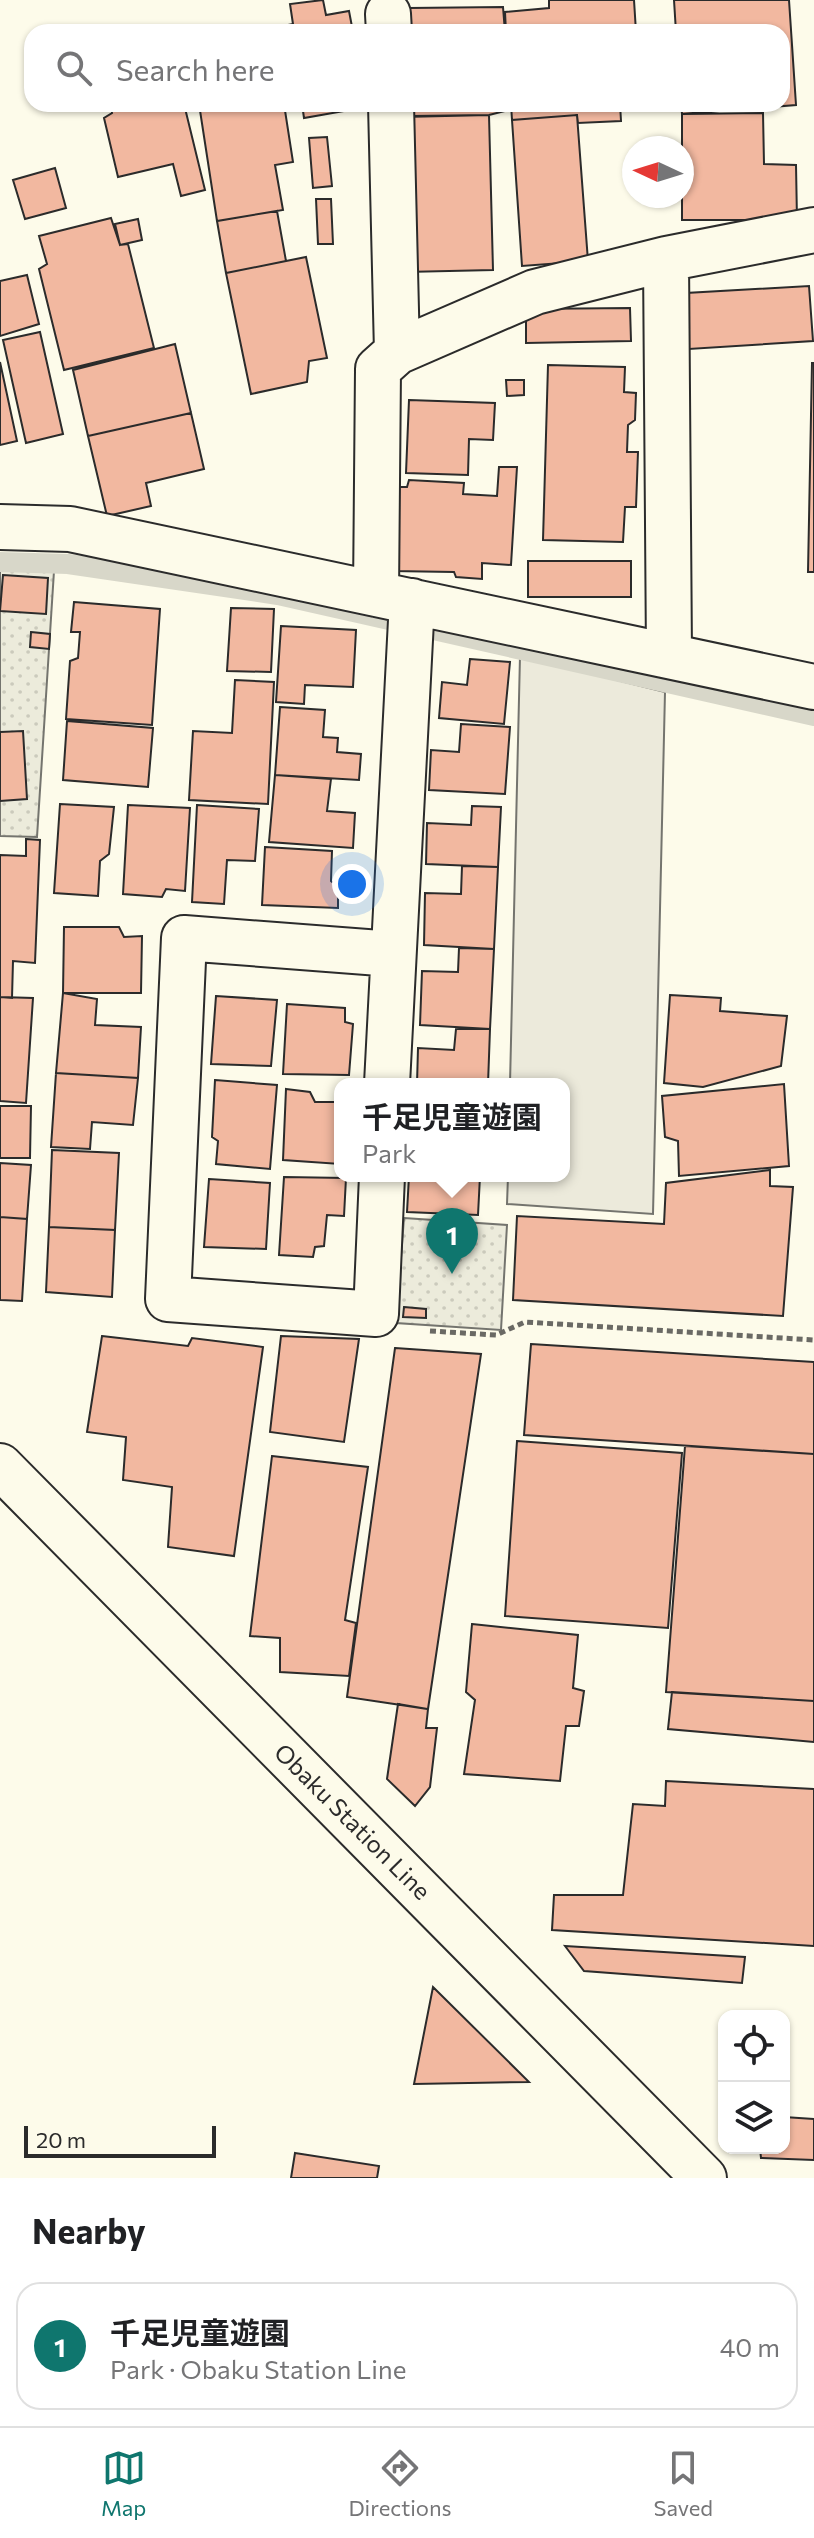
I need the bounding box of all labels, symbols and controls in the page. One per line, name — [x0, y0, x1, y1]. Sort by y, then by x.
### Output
search box — [24, 24, 790, 112]
icon: search — [52, 46, 96, 90]
text: Search here — [116, 50, 275, 87]
north arrow — [622, 136, 694, 208]
your location — [332, 864, 372, 904]
popup — [334, 1078, 570, 1182]
text: 千足児童遊園 — [362, 1097, 542, 1134]
text: Park — [362, 1137, 416, 1168]
pin: 1 — [426, 1208, 478, 1274]
street label: Obaku Station Line — [269, 1737, 437, 1905]
map controls — [718, 2010, 790, 2154]
button: locate — [718, 2010, 790, 2082]
button: layers — [718, 2082, 790, 2154]
scale bar — [24, 2122, 216, 2158]
text: 20 m — [36, 2126, 86, 2153]
text: Nearby — [32, 2209, 146, 2251]
text: 千足児童遊園 — [110, 2313, 290, 2350]
text: 1 — [54, 2331, 66, 2362]
text: 40 m — [720, 2331, 780, 2362]
text: Park · Obaku Station Line — [110, 2353, 406, 2384]
tab: Map — [101, 2446, 146, 2521]
tab: Directions — [348, 2446, 452, 2521]
tab: Saved — [654, 2446, 713, 2521]

